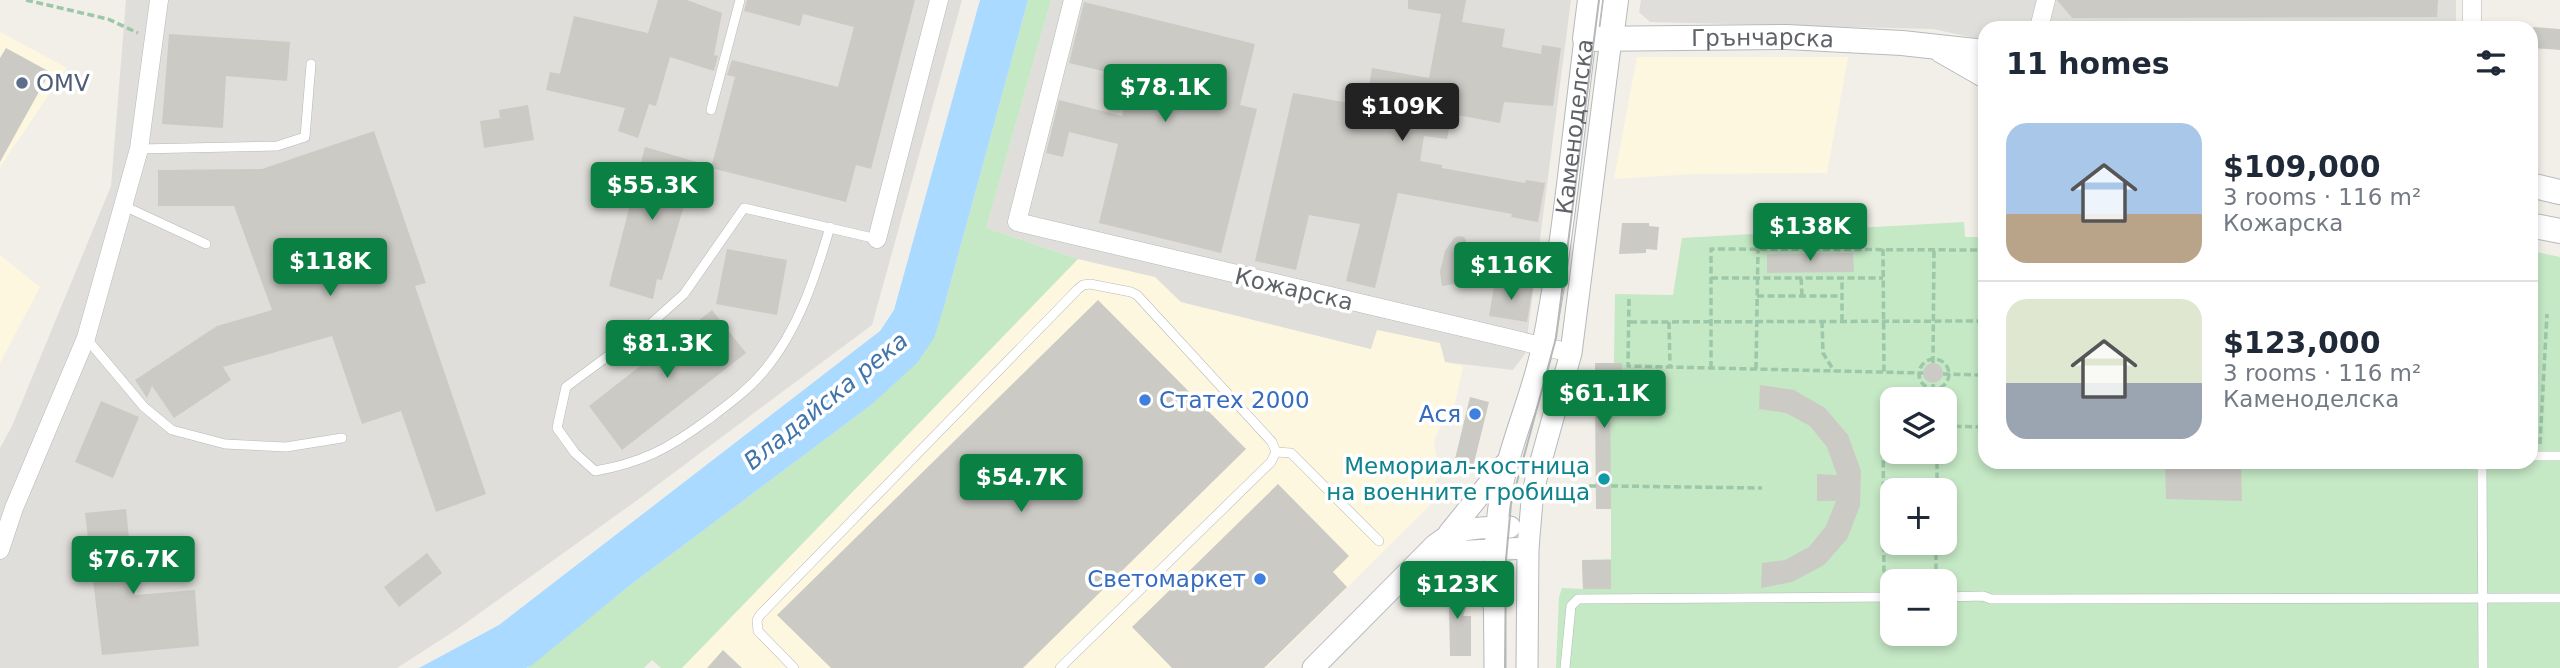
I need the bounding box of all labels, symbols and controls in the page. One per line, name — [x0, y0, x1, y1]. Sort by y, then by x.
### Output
street label: Грънчарска — [1691, 24, 1835, 52]
street label: Каменоделска — [1551, 37, 1598, 216]
icon: filters — [2472, 44, 2510, 82]
text: 11 homes — [2006, 46, 2170, 81]
pin: $78.1K — [1108, 64, 1222, 124]
place label: OMV — [36, 70, 90, 96]
text: $78.1K — [1120, 74, 1210, 100]
marker: OMV — [14, 75, 30, 91]
pin: $109K — [1353, 83, 1451, 143]
text: $109K — [1361, 93, 1443, 119]
text: $109,000 — [2223, 149, 2381, 184]
icon: home — [2062, 151, 2146, 235]
pin: $55.3K — [595, 162, 709, 222]
text: $55.3K — [607, 172, 697, 198]
text: 3 rooms · 116 m² — [2223, 184, 2421, 210]
pin: $138K — [1761, 204, 1859, 263]
text: Кожарска — [2223, 210, 2343, 236]
text: $138K — [1769, 213, 1851, 239]
pin: $118K — [281, 238, 379, 298]
pin: $116K — [1462, 243, 1560, 302]
text: $118K — [289, 248, 371, 274]
text: $116K — [1470, 252, 1552, 278]
street label: Кожарска — [1232, 263, 1356, 315]
pin: $81.3K — [610, 320, 724, 380]
text: $123,000 — [2223, 325, 2381, 360]
water label: Владайска река — [738, 326, 914, 476]
icon: home — [2062, 327, 2146, 411]
text: $81.3K — [622, 330, 712, 356]
text: 3 rooms · 116 m² — [2223, 360, 2421, 386]
pin: $61.1K — [1547, 370, 1661, 430]
text: $61.1K — [1559, 380, 1649, 406]
text: Каменоделска — [2223, 386, 2399, 412]
place label: Статех 2000 — [1159, 387, 1310, 413]
map controls — [1880, 387, 1957, 646]
button: layers — [1880, 387, 1957, 464]
marker: Статех 2000 — [1137, 392, 1153, 408]
place label: Ася — [1419, 401, 1461, 427]
marker: Ася — [1467, 406, 1483, 422]
place label: Мемориал-костница на военните гробища — [1326, 453, 1590, 505]
pin: $54.7K — [964, 454, 1078, 514]
text: $54.7K — [976, 464, 1066, 490]
marker: Мемориал-костница на военните гробища — [1596, 471, 1612, 487]
button: + — [1880, 478, 1957, 555]
pin: $76.7K — [76, 536, 190, 596]
text: $76.7K — [88, 546, 178, 572]
pin: $123K — [1408, 562, 1506, 621]
place label: Светомаркет — [1087, 566, 1246, 592]
button: − — [1880, 569, 1957, 646]
marker: Светомаркет — [1252, 571, 1268, 587]
text: $123K — [1416, 571, 1498, 597]

